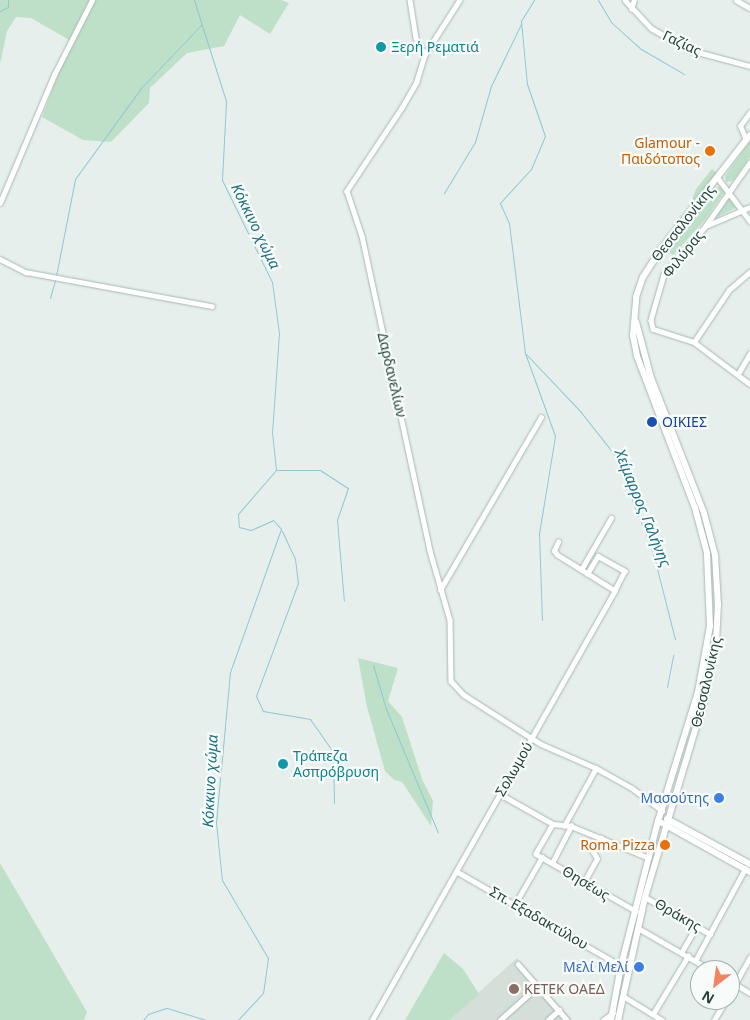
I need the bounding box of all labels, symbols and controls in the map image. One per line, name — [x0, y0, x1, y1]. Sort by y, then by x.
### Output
street label: Γαζίας — [660, 27, 704, 59]
place label: Ξερή Ρεματιά — [391, 39, 479, 55]
marker: Ξερή Ρεματιά — [375, 41, 387, 53]
place label: Glamour - Παιδότοπος — [621, 135, 700, 168]
marker: Glamour - Παιδότοπος — [704, 145, 716, 157]
water label: Κόκκινο χώμα — [228, 180, 284, 272]
street label: Θεσσαλονίκης — [648, 181, 718, 265]
street label: Φιλύρας — [659, 227, 707, 281]
street label: Δαρδανελίων — [374, 331, 410, 419]
place label: ΟΙΚΙΕΣ — [662, 414, 707, 430]
marker: ΟΙΚΙΕΣ — [646, 416, 658, 428]
water label: Χείμαρρος Γαλήνης — [611, 446, 675, 570]
street label: Θεσσαλονίκης — [687, 635, 725, 729]
water label: Κόκκινο χώμα — [199, 734, 221, 828]
street label: Σολωμού — [492, 739, 536, 799]
place label: Τράπεζα Ασπρόβρυση — [293, 748, 379, 780]
marker: Τράπεζα Ασπρόβρυση — [277, 758, 289, 770]
place label: Μασούτης — [641, 790, 709, 806]
marker: Μασούτης — [713, 792, 725, 804]
place label: Roma Pizza — [580, 837, 655, 853]
marker: Roma Pizza — [659, 839, 671, 851]
street label: Θησέως — [559, 862, 613, 904]
street label: Σπ. Εξαδακτύλου — [487, 883, 591, 953]
street label: Θράκης — [652, 895, 704, 935]
place label: Μελί Μελί — [563, 959, 629, 975]
north arrow — [690, 960, 740, 1010]
marker: Μελί Μελί — [633, 961, 645, 973]
place label: ΚΕΤΕΚ ΟΑΕΔ — [524, 981, 605, 997]
marker: ΚΕΤΕΚ ΟΑΕΔ — [508, 983, 520, 995]
text: N — [698, 986, 717, 1009]

